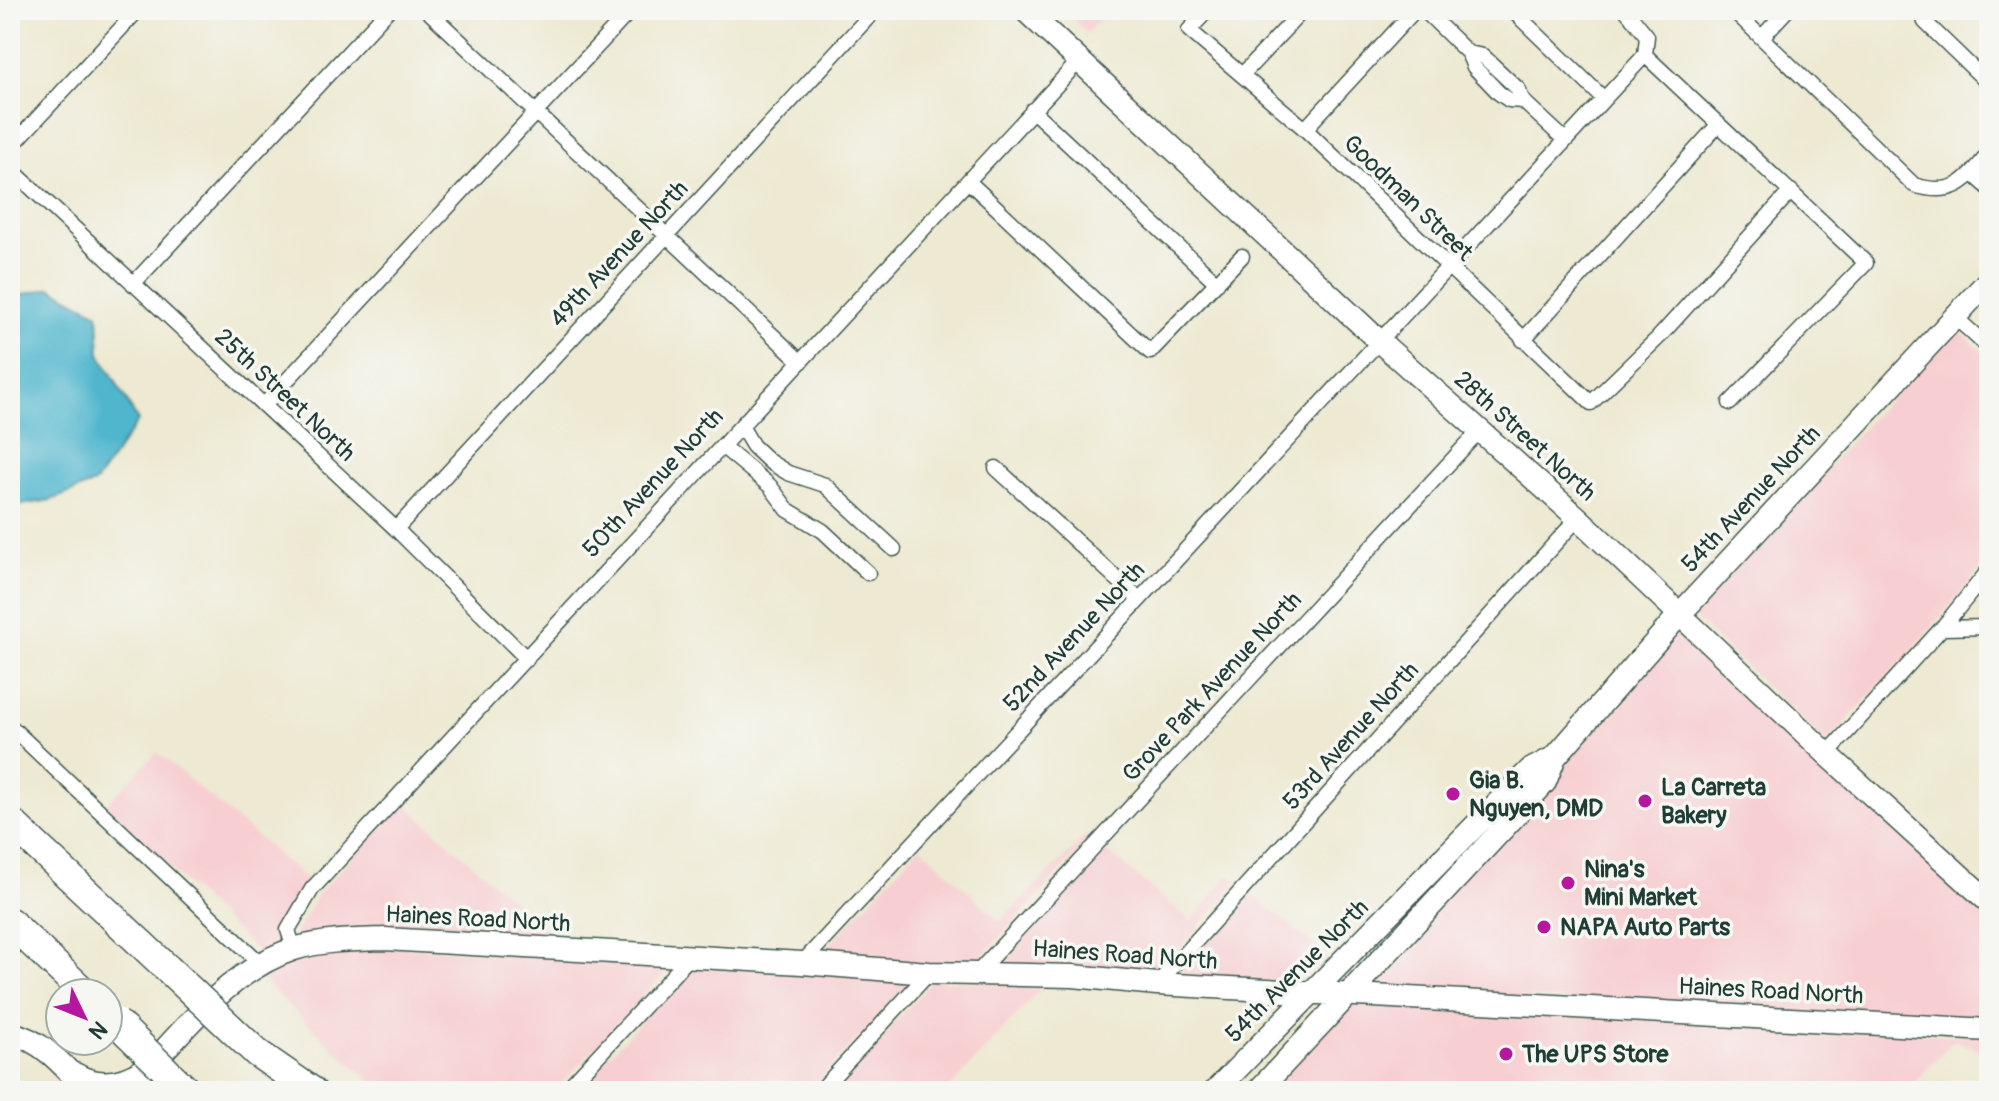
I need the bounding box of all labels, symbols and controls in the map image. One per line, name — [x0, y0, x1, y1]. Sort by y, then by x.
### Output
street label: Goodman Street — [1337, 129, 1479, 267]
street label: 49th Avenue North — [544, 175, 694, 333]
street label: 25th Street North — [209, 323, 361, 467]
street label: 28th Street North — [1448, 365, 1602, 507]
street label: 50th Avenue North — [577, 402, 729, 564]
street label: 54th Avenue North — [1675, 419, 1827, 579]
street label: 52nd Avenue North — [997, 556, 1151, 718]
street label: Grove Park Avenue North — [1116, 586, 1308, 788]
street label: 53rd Avenue North — [1277, 656, 1425, 816]
place label: Gia B. Nguyen, DMD — [1469, 766, 1603, 823]
place label: La Carreta Bakery — [1661, 773, 1766, 830]
marker: Gia B. Nguyen, DMD — [1444, 785, 1462, 803]
marker: La Carreta Bakery — [1636, 792, 1654, 810]
place label: Nina's Mini Market — [1584, 855, 1698, 912]
marker: Nina's Mini Market — [1559, 874, 1577, 892]
street label: 54th Avenue North — [1219, 893, 1375, 1049]
street label: Haines Road North — [385, 900, 571, 938]
place label: NAPA Auto Parts — [1560, 913, 1730, 942]
marker: NAPA Auto Parts — [1535, 918, 1553, 936]
street label: Haines Road North — [1032, 934, 1218, 976]
street label: Haines Road North — [1678, 972, 1864, 1010]
north arrow — [44, 977, 124, 1057]
text: N — [82, 1015, 113, 1045]
place label: The UPS Store — [1521, 1040, 1670, 1069]
marker: The UPS Store — [1497, 1045, 1515, 1063]

